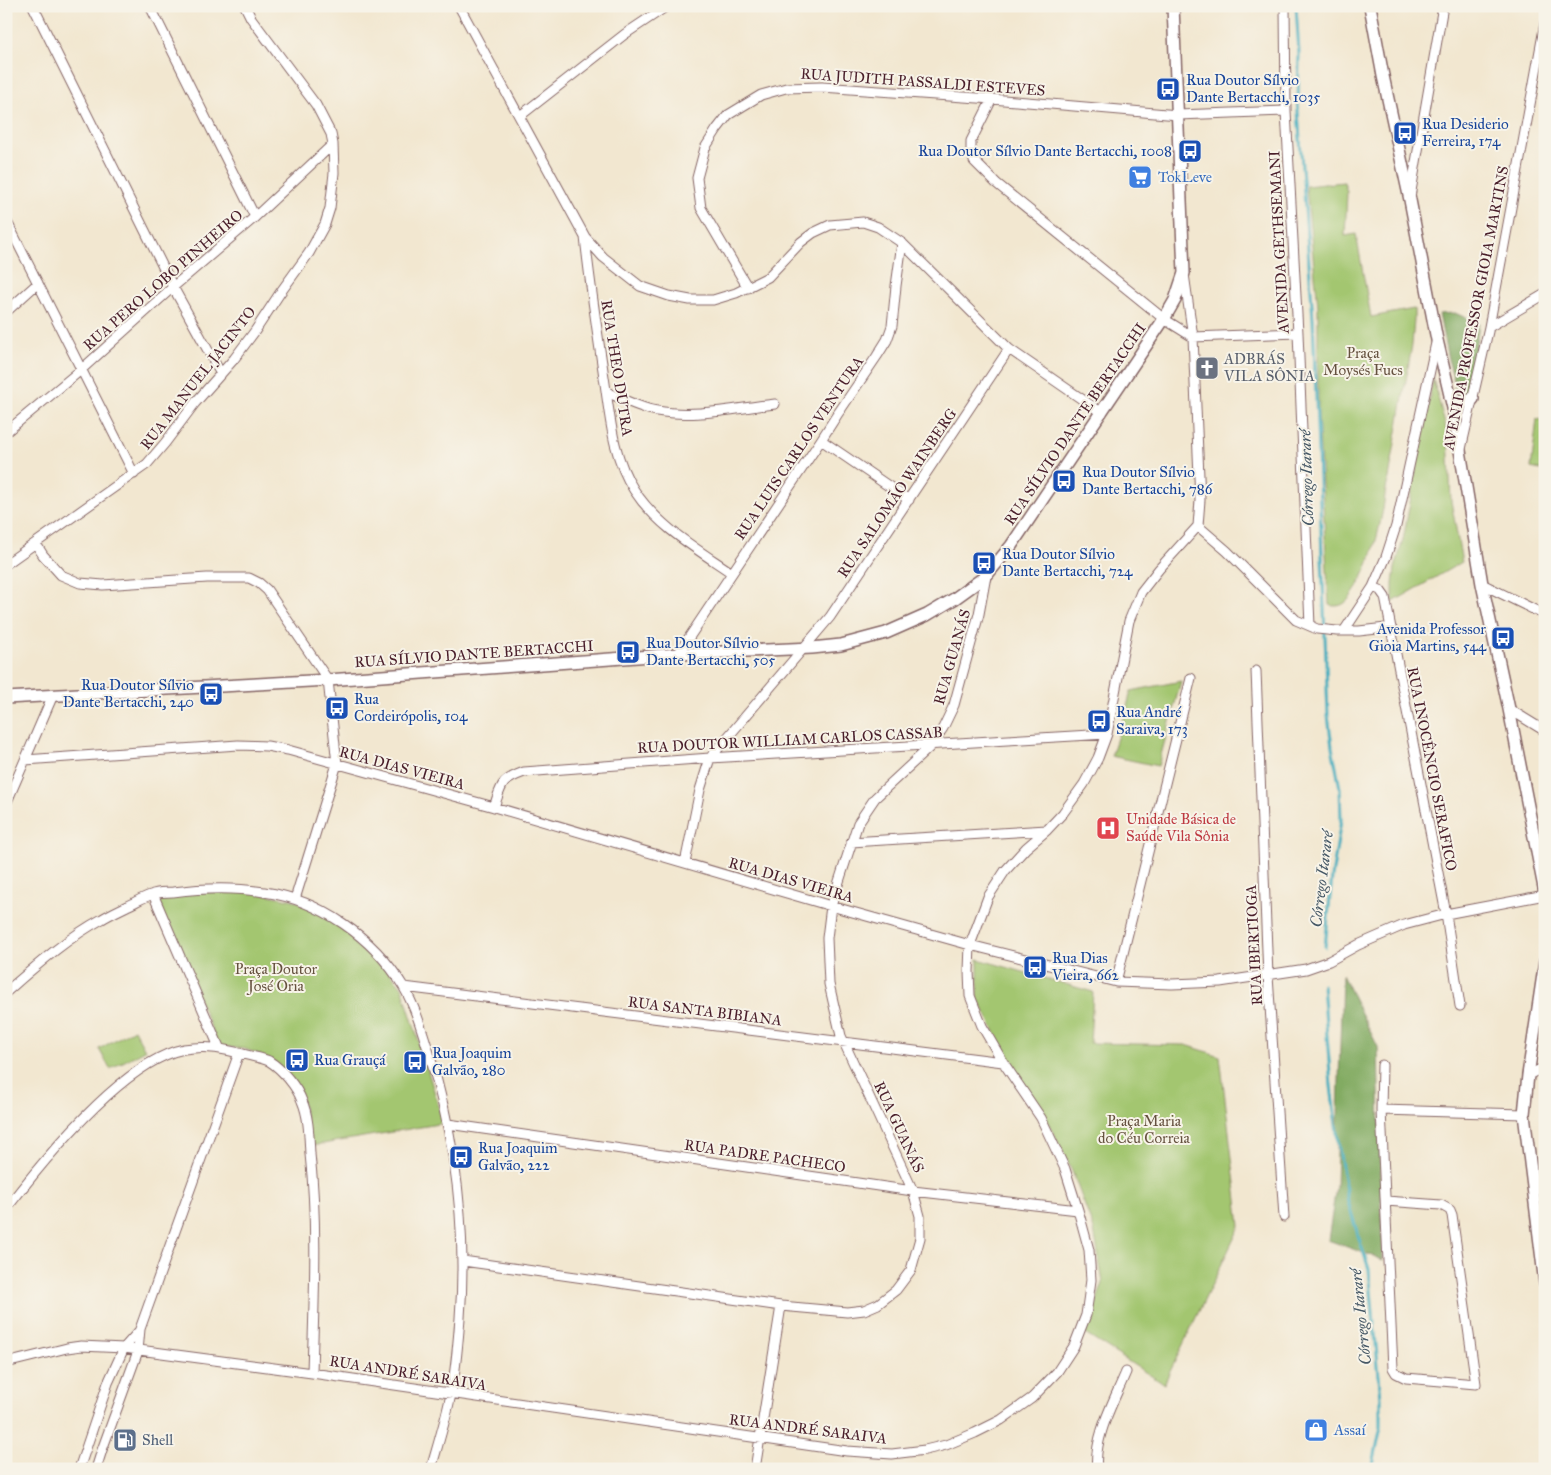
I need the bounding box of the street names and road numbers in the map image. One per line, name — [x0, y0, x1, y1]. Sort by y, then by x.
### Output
street label: RUA JUDITH PASSALDI ESTEVES — [800, 64, 1046, 101]
street label: AVENIDA GETHSEMANI — [1265, 150, 1293, 335]
street label: AVENIDA PROFESSOR GIOIA MARTINS — [1439, 164, 1512, 453]
street label: RUA PERO LOBO PINHEIRO — [80, 206, 246, 354]
street label: RUA THEO DUTRA — [597, 299, 637, 437]
street label: RUA MANUEL JACINTO — [137, 303, 260, 454]
street label: RUA SÍLVIO DANTE BERTACCHI — [1000, 319, 1150, 528]
street label: RUA LUIS CARLOS VENTURA — [731, 353, 867, 543]
street label: RUA SALOMÃO WAINBERG — [834, 405, 960, 581]
street label: RUA GUANÁS — [929, 607, 974, 707]
street label: RUA SÍLVIO DANTE BERTACCHI — [354, 636, 594, 671]
street label: RUA INOCÊNCIO SERAFICO — [1403, 665, 1461, 873]
street label: RUA DOUTOR WILLIAM CARLOS CASSAB — [637, 723, 943, 757]
street label: RUA DIAS VIEIRA — [337, 743, 467, 793]
street label: RUA DIAS VIEIRA — [726, 854, 856, 906]
street label: RUA IBERTIOGA — [1242, 884, 1266, 1006]
street label: RUA SANTA BIBIANA — [627, 993, 783, 1029]
street label: RUA GUANÁS — [870, 1078, 929, 1175]
street label: RUA PADRE PACHECO — [683, 1136, 847, 1176]
street label: RUA ANDRÉ SARAIVA — [328, 1351, 488, 1394]
street label: RUA ANDRÉ SARAIVA — [728, 1409, 888, 1448]

